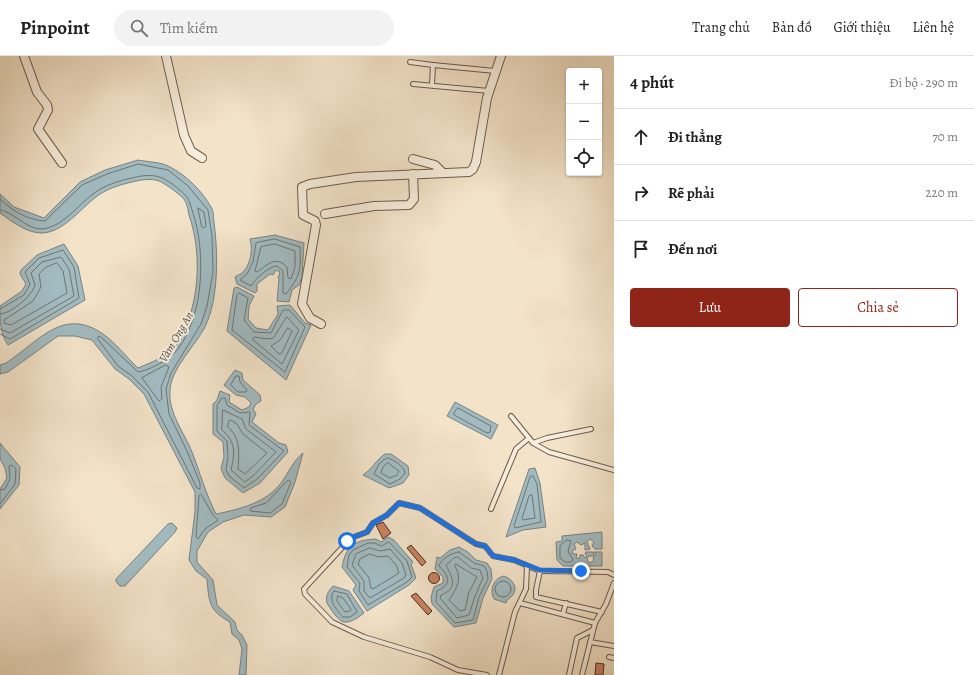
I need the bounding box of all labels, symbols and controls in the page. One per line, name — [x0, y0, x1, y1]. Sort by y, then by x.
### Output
search box — [114, 10, 394, 46]
text: Pinpoint — [20, 15, 90, 41]
icon: search — [128, 17, 150, 39]
text: Tìm kiếm — [160, 18, 218, 38]
text: Trang chủ — [692, 18, 750, 37]
text: Bản đồ — [772, 18, 812, 37]
text: Giới thiệu — [834, 18, 890, 37]
text: Liên hệ — [912, 18, 954, 37]
map controls — [566, 68, 602, 176]
button: + — [566, 68, 602, 104]
text: 4 phút — [630, 71, 674, 94]
text: Đi bộ · 290 m — [889, 74, 958, 91]
button: − — [566, 104, 602, 140]
icon: ahead — [630, 126, 652, 148]
text: Đi thẳng — [668, 127, 722, 147]
text: 70 m — [932, 128, 958, 145]
button: locate — [566, 140, 602, 176]
icon: right — [630, 182, 652, 204]
text: Rẽ phải — [668, 183, 714, 203]
text: 220 m — [925, 184, 958, 201]
icon: arrive — [630, 238, 652, 260]
text: Đến nơi — [668, 239, 717, 259]
button: Lưu — [630, 288, 790, 327]
button: Chia sẻ — [798, 288, 958, 327]
water label: Vàm Ong An — [155, 309, 197, 365]
route start — [338, 532, 356, 550]
route end — [572, 562, 590, 580]

